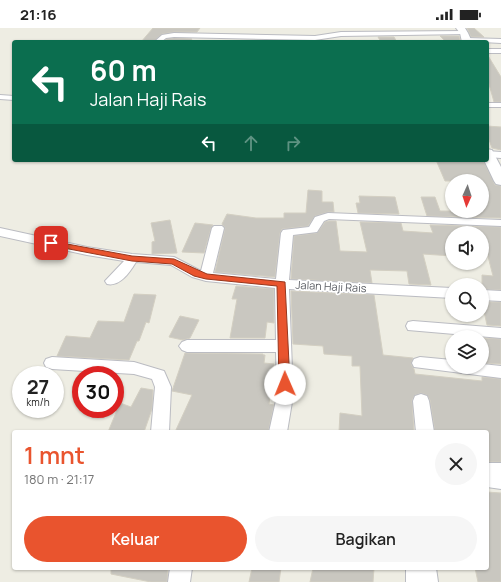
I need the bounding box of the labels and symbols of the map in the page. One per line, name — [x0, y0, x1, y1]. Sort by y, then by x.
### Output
north arrow — [445, 174, 489, 218]
pin — [34, 226, 68, 260]
street label: Jalan Haji Rais — [295, 277, 367, 295]
position arrow — [264, 363, 306, 405]
speed limit sign: 30 — [72, 366, 124, 418]

